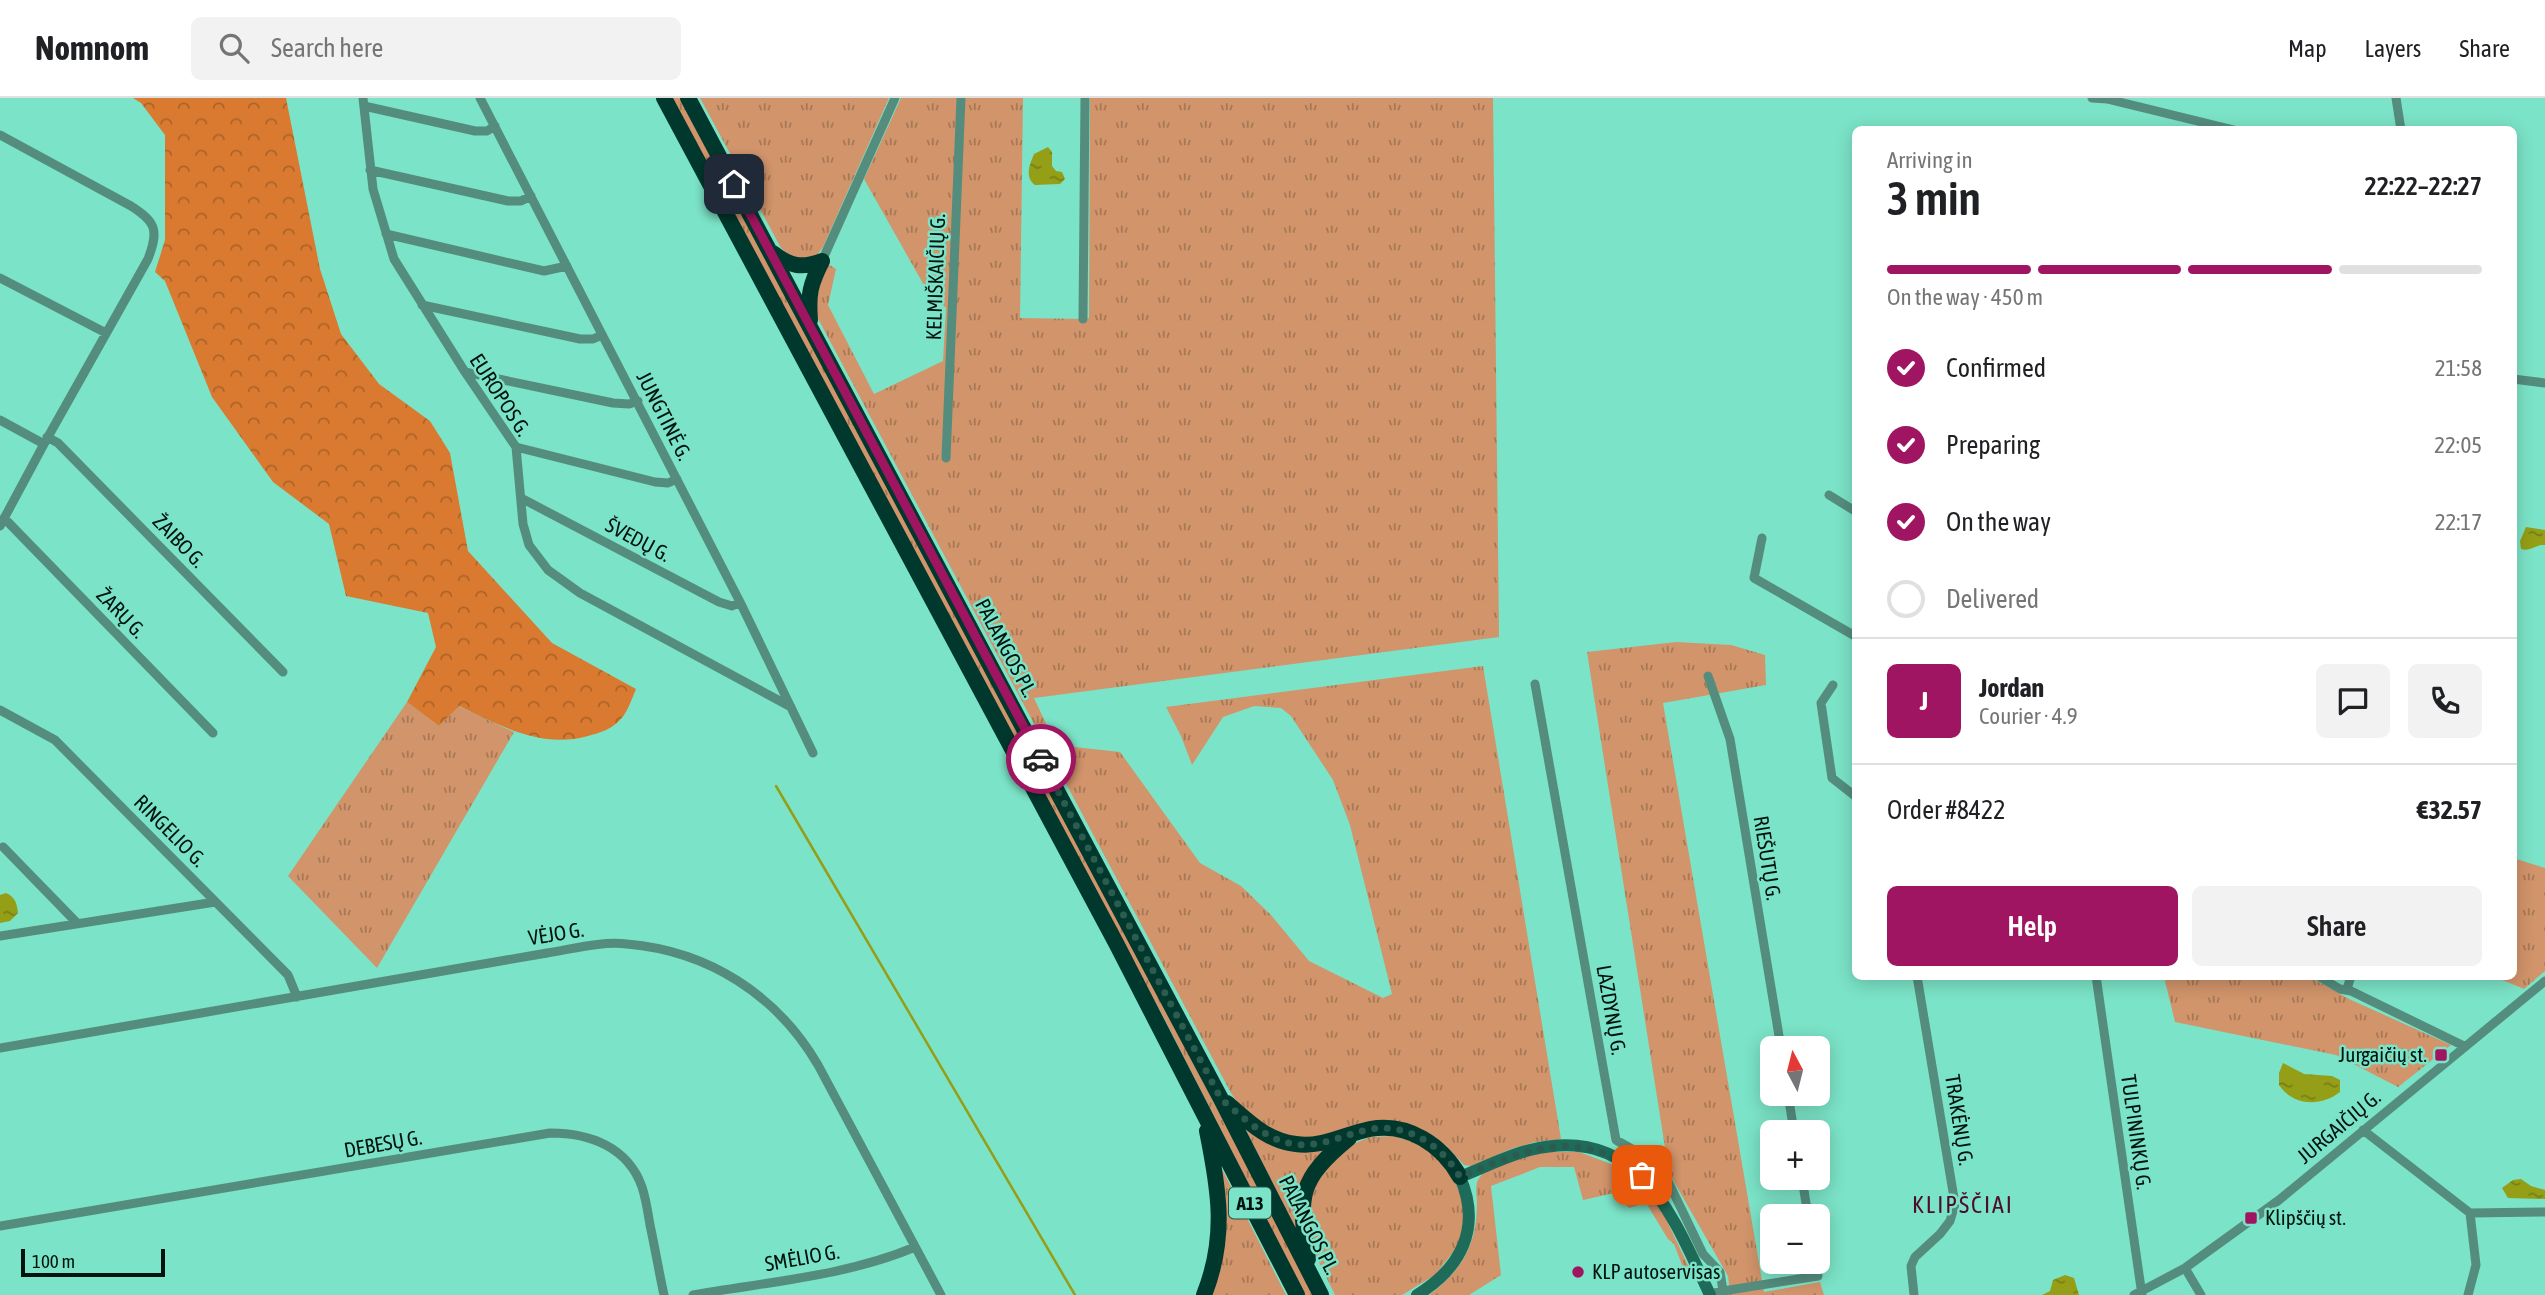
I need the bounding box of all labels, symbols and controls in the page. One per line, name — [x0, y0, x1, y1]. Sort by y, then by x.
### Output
search box — [191, 17, 681, 80]
text: Nomnom — [35, 29, 149, 67]
icon: search — [215, 29, 253, 67]
text: Search here — [271, 33, 383, 63]
text: Map — [2288, 35, 2327, 62]
text: Layers — [2365, 35, 2421, 62]
text: Share — [2459, 35, 2510, 62]
text: Arriving in — [1887, 147, 1973, 173]
pin — [704, 154, 764, 214]
icon: home — [715, 165, 753, 203]
text: 22:22–22:27 — [2365, 171, 2482, 201]
text: 3 min — [1887, 172, 1981, 225]
street label: KELMIŠKAIČIŲ G. — [921, 213, 949, 341]
text: On the way · 450 m — [1887, 284, 2043, 310]
street label: EUROPOS G. — [465, 349, 536, 440]
icon: check — [1887, 349, 1925, 387]
text: Confirmed — [1946, 353, 2046, 383]
text: 21:58 — [2435, 355, 2482, 381]
street label: JUNGTINĖ G. — [632, 367, 697, 464]
icon: check — [1887, 426, 1925, 464]
text: Preparing — [1946, 430, 2040, 460]
text: 22:05 — [2434, 432, 2482, 458]
icon: check — [1887, 503, 1925, 541]
text: On the way — [1946, 507, 2051, 537]
street label: ŽAIBO G. — [148, 509, 211, 572]
text: 22:17 — [2435, 509, 2482, 535]
street label: ŠVEDŲ G. — [602, 512, 675, 566]
street label: ŽARŲ G. — [92, 582, 151, 642]
text: Delivered — [1946, 584, 2039, 614]
street label: PALANGOS PL. — [971, 594, 1043, 701]
button: chat — [2316, 664, 2390, 738]
button: phone — [2408, 664, 2482, 738]
text: Jordan — [1979, 673, 2044, 703]
text: J — [1920, 686, 1928, 716]
text: Courier · 4.9 — [1979, 703, 2078, 729]
courier — [1006, 724, 1076, 794]
icon: car — [1022, 740, 1060, 778]
street label: RINGELIO G. — [130, 789, 212, 871]
text: Order #8422 — [1887, 795, 2006, 825]
text: €32.57 — [2417, 795, 2482, 825]
street label: RIEŠUTŲ G. — [1749, 814, 1787, 902]
button: Help — [1887, 886, 2178, 966]
button: Share — [2192, 886, 2482, 966]
street label: VĖJO G. — [526, 917, 585, 949]
street label: LAZDYNŲ G. — [1592, 963, 1632, 1057]
north arrow — [1760, 1036, 1830, 1106]
map controls — [1760, 1036, 1830, 1274]
place label: Jurgaičių st. — [2339, 1042, 2427, 1066]
marker: Jurgaičių st. — [2433, 1047, 2449, 1063]
street label: TRAKĖNŲ G. — [1941, 1073, 1979, 1167]
street label: TULPININKŲ G. — [2117, 1073, 2157, 1191]
street label: JURGAIČIŲ G. — [2292, 1085, 2385, 1168]
button: + — [1760, 1120, 1830, 1190]
street label: DEBESŲ G. — [342, 1124, 424, 1162]
pin — [1612, 1145, 1672, 1205]
icon: bag — [1623, 1156, 1661, 1194]
street label: PALANGOS PL. — [1275, 1171, 1345, 1278]
road number: A13 — [1229, 1188, 1271, 1218]
district label: KLIPŠČIAI — [1912, 1191, 2014, 1218]
button: − — [1760, 1204, 1830, 1274]
place label: Klipščių st. — [2265, 1205, 2346, 1229]
marker: Klipščių st. — [2243, 1210, 2259, 1226]
street label: SMĖLIO G. — [763, 1239, 841, 1275]
scale bar — [21, 1246, 164, 1278]
text: 100 m — [32, 1250, 75, 1272]
place label: KLP autoservisas — [1592, 1259, 1720, 1283]
marker: KLP autoservisas — [1570, 1264, 1586, 1280]

